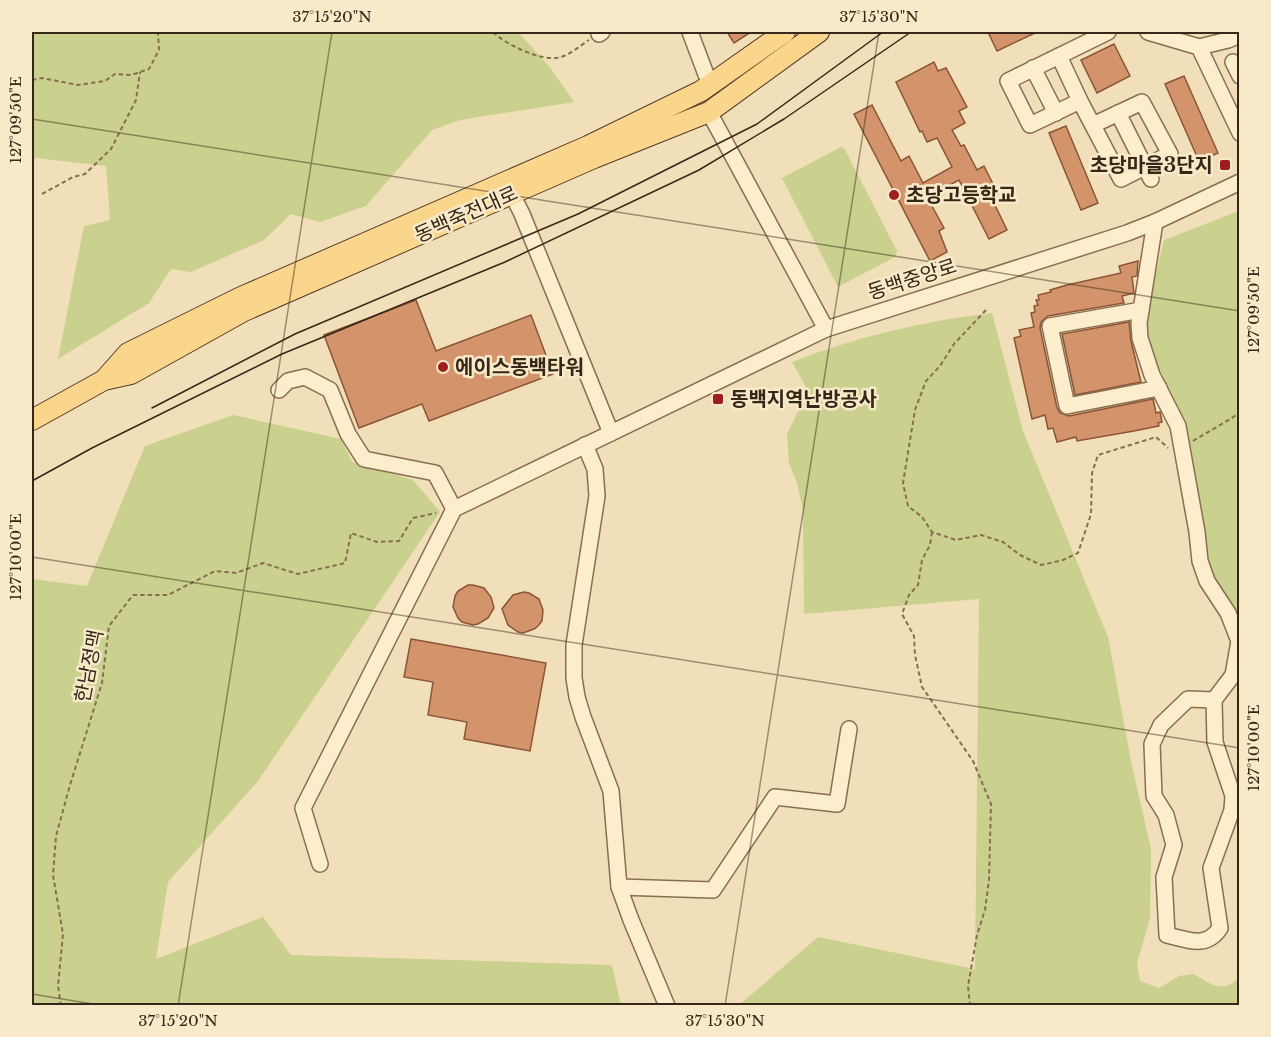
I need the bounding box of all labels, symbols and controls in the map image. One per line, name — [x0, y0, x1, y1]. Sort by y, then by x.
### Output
text: 37°15'20"N — [292, 7, 372, 26]
text: 37°15'30"N — [839, 7, 919, 26]
text: 127°09'50"E — [6, 76, 25, 164]
place label: 초당마을3단지 — [1090, 153, 1213, 177]
marker: 초당마을3단지 — [1218, 158, 1232, 172]
street label: 동백죽전대로 — [411, 181, 521, 247]
place label: 초당고등학교 — [906, 183, 1016, 207]
marker: 초당고등학교 — [887, 188, 901, 202]
street label: 동백중앙로 — [865, 253, 959, 305]
text: 127°09'50"E — [1244, 266, 1263, 354]
place label: 에이스동백타워 — [455, 355, 584, 379]
marker: 에이스동백타워 — [436, 360, 450, 374]
place label: 동백지역난방공사 — [730, 387, 877, 411]
marker: 동백지역난방공사 — [711, 392, 725, 406]
text: 127°10'00"E — [6, 513, 25, 601]
street label: 한남정맥 — [70, 628, 108, 704]
text: 127°10'00"E — [1244, 704, 1263, 792]
text: 37°15'20"N — [138, 1011, 218, 1030]
text: 37°15'30"N — [685, 1011, 765, 1030]

